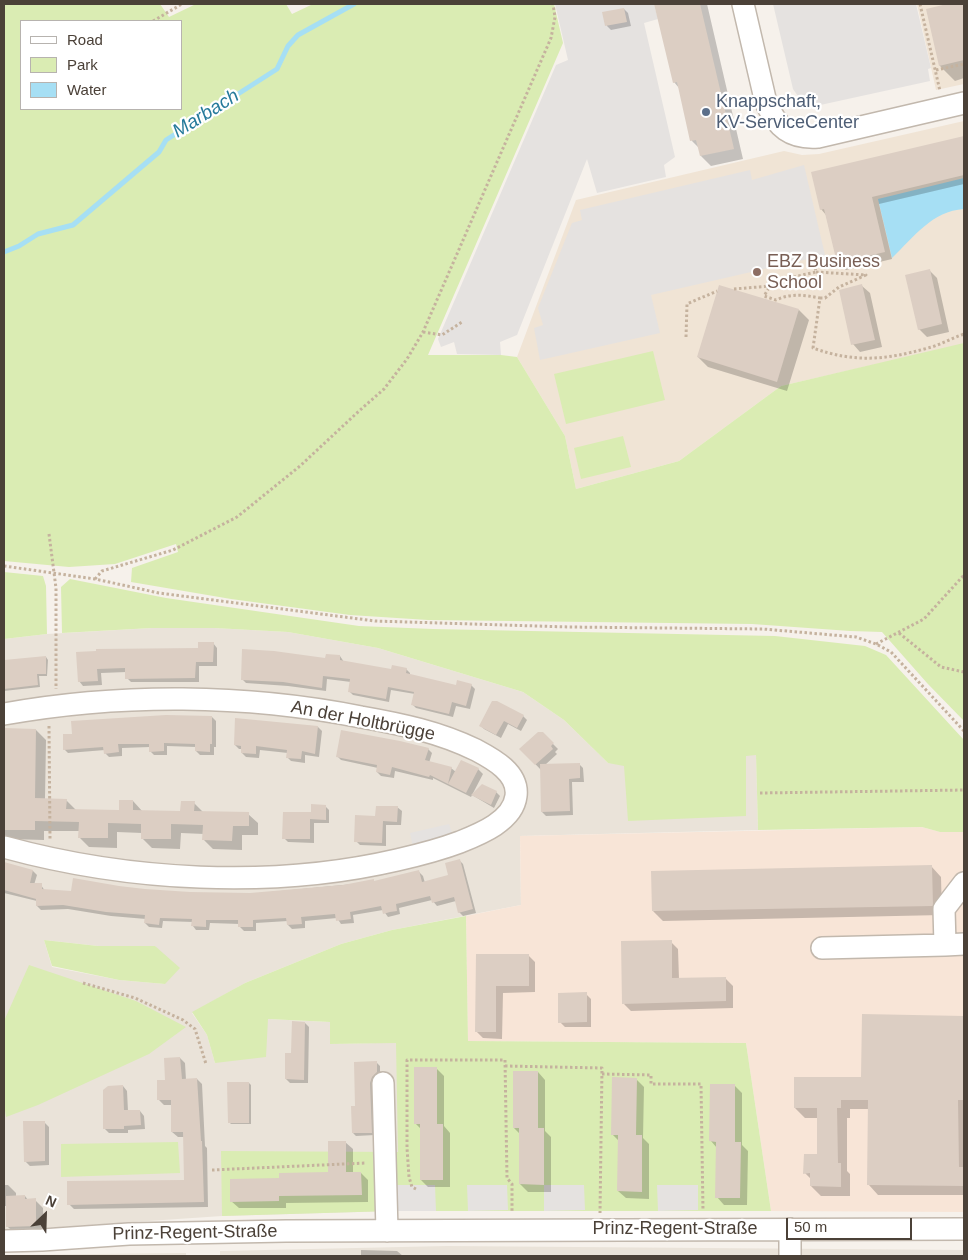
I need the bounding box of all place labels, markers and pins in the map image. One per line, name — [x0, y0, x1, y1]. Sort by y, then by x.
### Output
place label: Knappschaft, KV-ServiceCenter — [716, 91, 859, 134]
marker: Knappschaft, KV-ServiceCenter — [700, 106, 712, 118]
place label: EBZ Business School — [767, 251, 880, 294]
marker: EBZ Business School — [751, 266, 763, 278]

